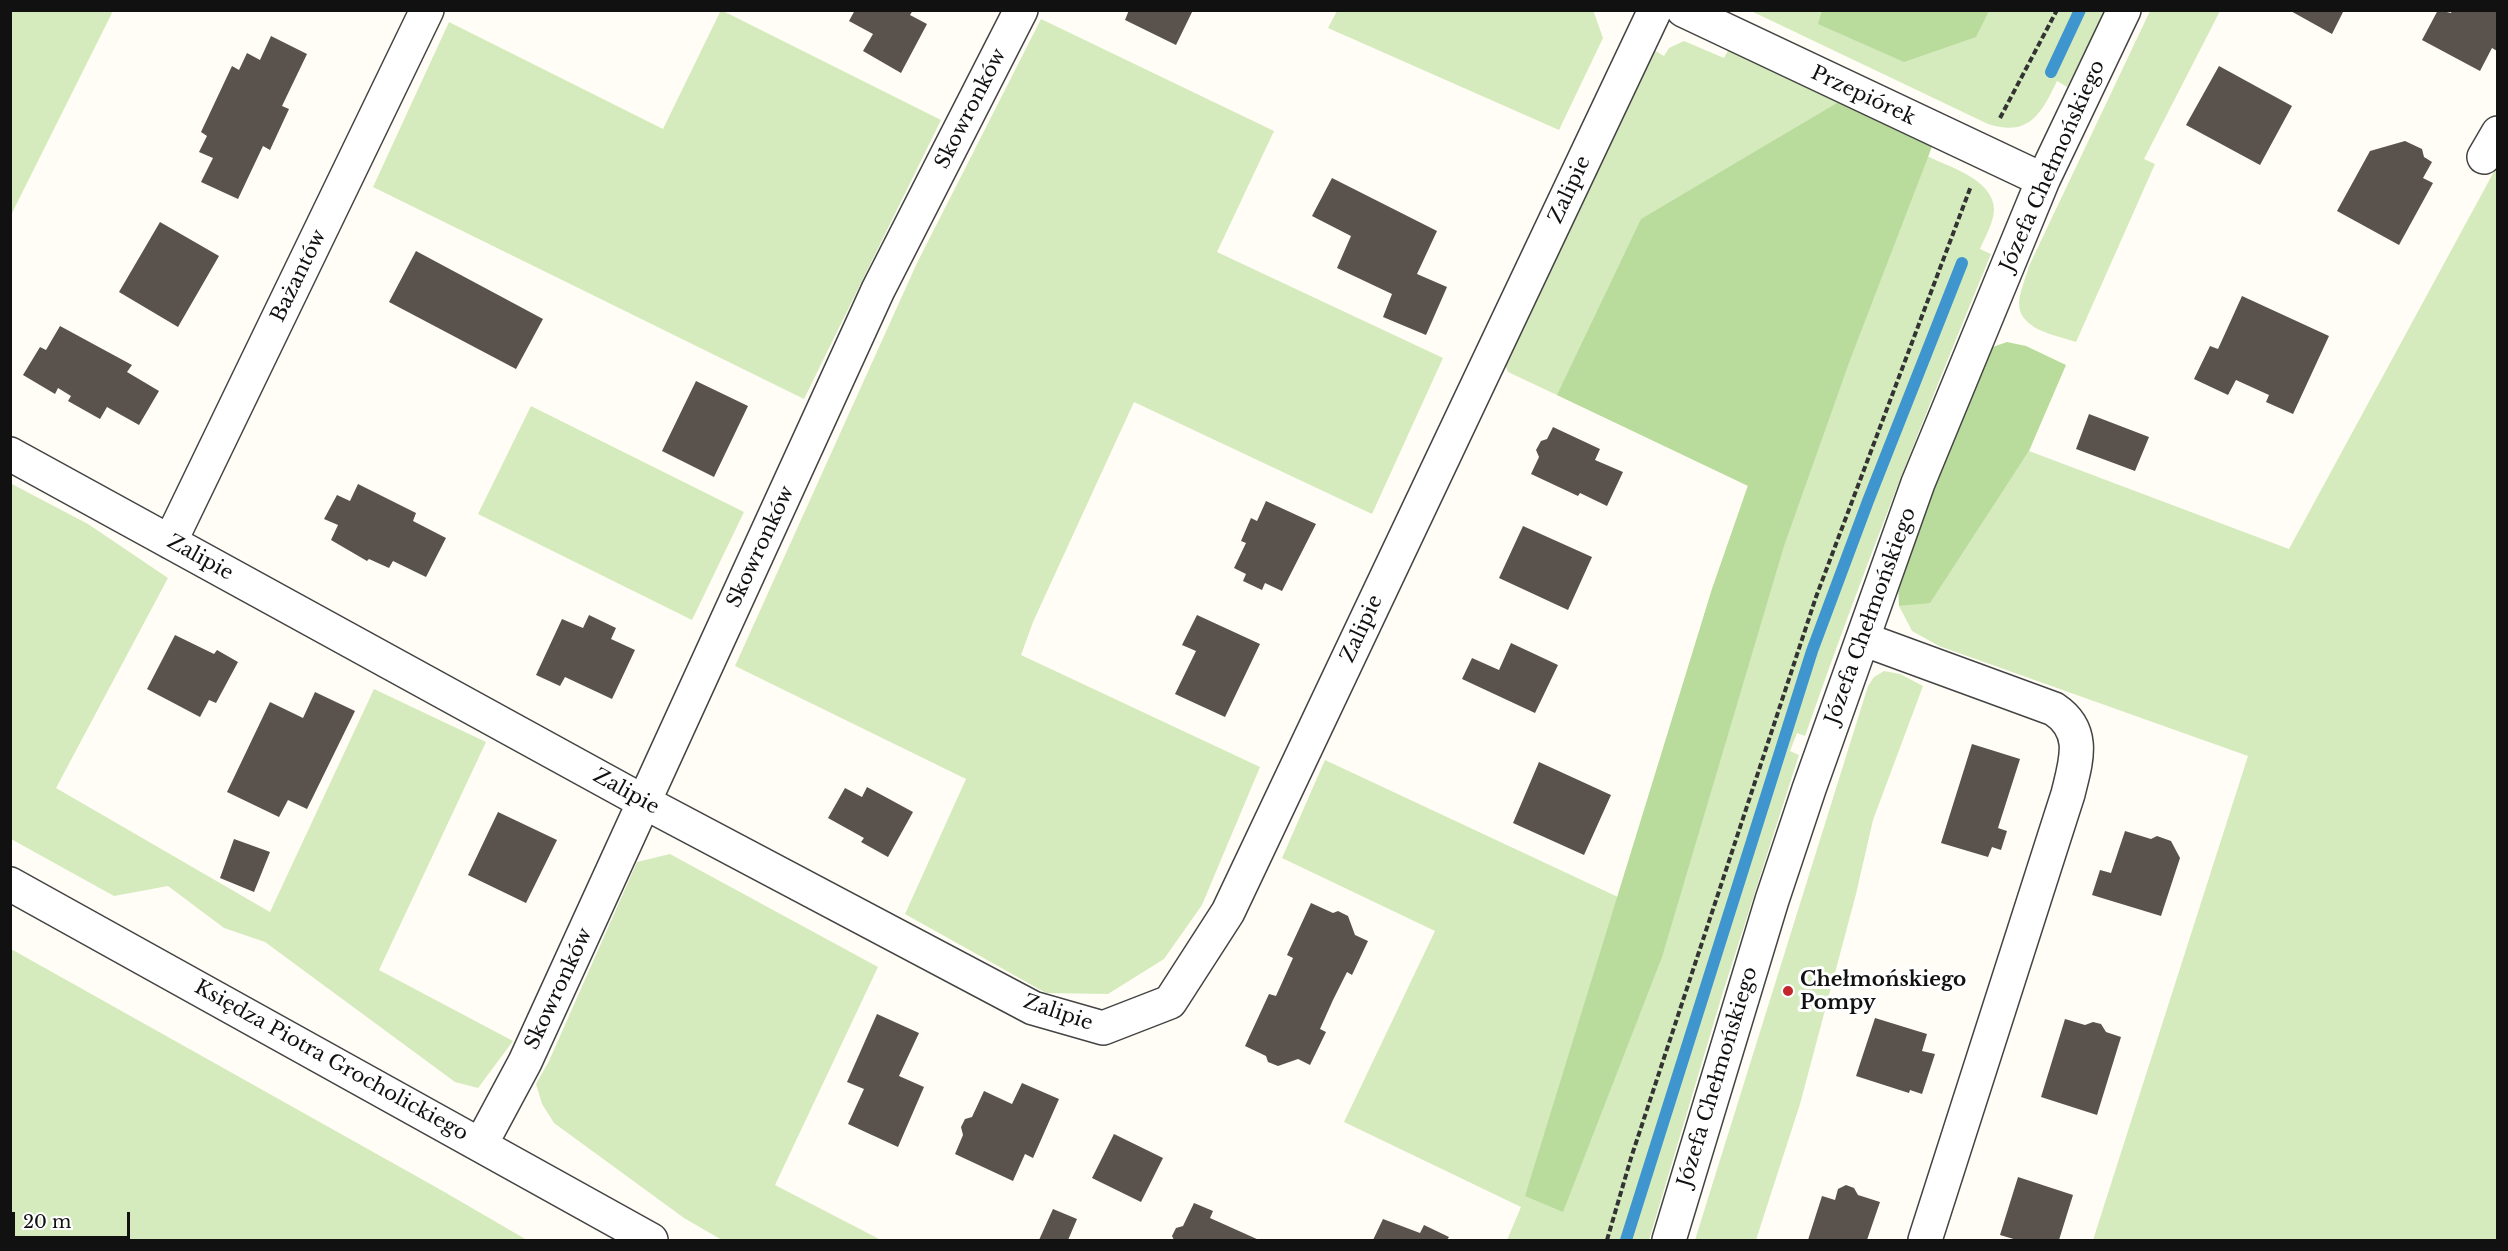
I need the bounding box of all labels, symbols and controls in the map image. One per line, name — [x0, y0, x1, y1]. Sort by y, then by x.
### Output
street label: Skowronków — [930, 45, 1012, 173]
street label: Józefa Chełmońskiego — [1996, 57, 2110, 275]
street label: Przepiórek — [1807, 61, 1919, 131]
street label: Zalipie — [1544, 152, 1596, 228]
street label: Bażantów — [266, 226, 332, 326]
street label: Skowronków — [722, 482, 800, 612]
street label: Józefa Chełmońskiego — [1821, 504, 1921, 728]
street label: Zalipie — [163, 530, 237, 586]
street label: Zalipie — [1336, 591, 1388, 667]
street label: Zalipie — [589, 764, 663, 820]
street label: Skowronków — [520, 924, 598, 1054]
street label: Józefa Chełmońskiego — [1673, 964, 1763, 1190]
place label: Chełmońskiego Pompy — [1800, 968, 1966, 1015]
street label: Księdza Piotra Grocholickiego — [190, 976, 472, 1146]
marker: Chełmońskiego Pompy — [1781, 984, 1795, 998]
street label: Zalipie — [1020, 990, 1096, 1036]
scale bar — [15, 1200, 134, 1238]
text: 20 m — [23, 1211, 71, 1233]

